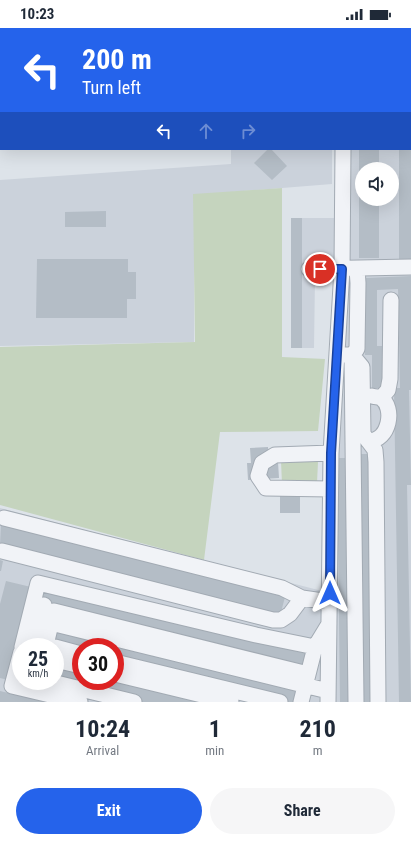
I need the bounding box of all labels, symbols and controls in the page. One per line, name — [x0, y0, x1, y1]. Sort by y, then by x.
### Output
text: 10:23 — [20, 5, 54, 23]
text: 200 m — [82, 43, 152, 76]
icon: left — [16, 44, 68, 96]
text: Turn left — [82, 77, 141, 98]
icon: left — [153, 120, 175, 142]
icon: ahead — [195, 120, 217, 142]
icon: right — [237, 120, 259, 142]
map controls — [355, 162, 399, 206]
button: sound — [355, 162, 399, 206]
pin — [303, 252, 337, 286]
icon: arrive — [309, 258, 331, 280]
position arrow — [309, 572, 351, 614]
speed limit sign: 30 — [72, 638, 124, 690]
text: 25 — [28, 647, 48, 671]
text: km/h — [28, 668, 48, 679]
text: 10:24 — [75, 715, 130, 743]
text: 1 — [209, 715, 221, 743]
text: 210 — [299, 715, 336, 743]
text: Arrival — [86, 743, 119, 758]
text: min — [205, 743, 224, 758]
text: m — [313, 743, 323, 758]
button: Exit — [16, 788, 202, 834]
button: Share — [210, 788, 395, 834]

